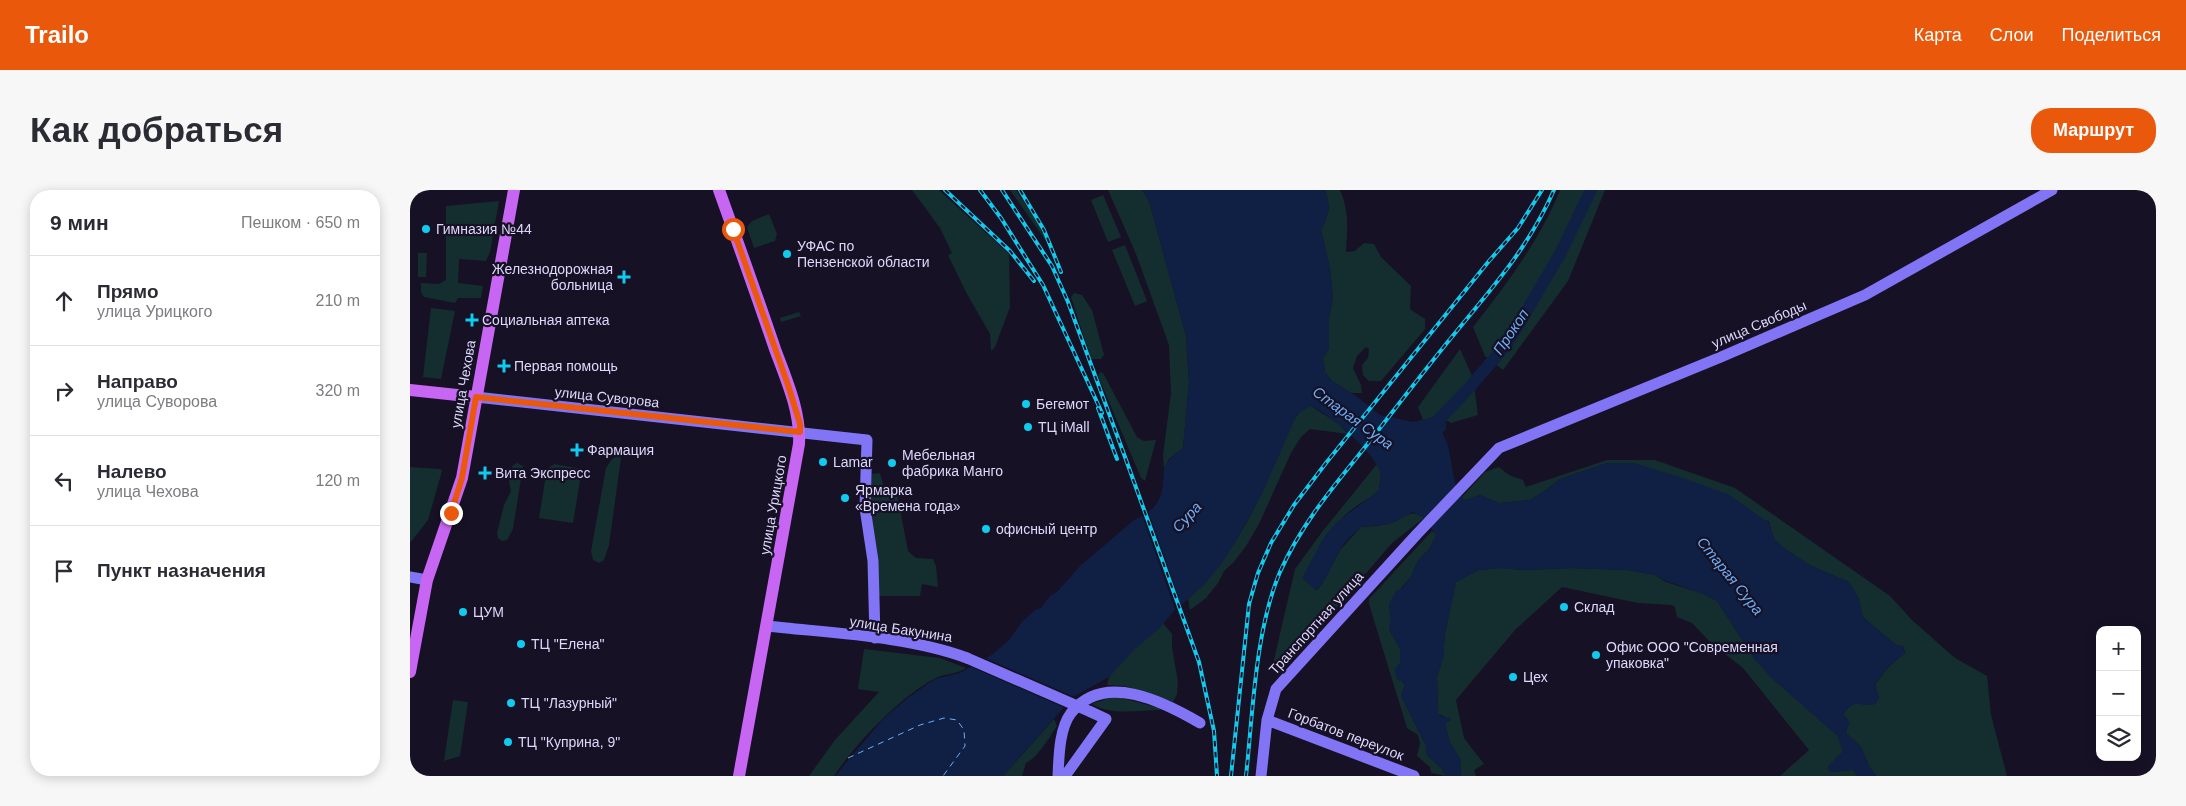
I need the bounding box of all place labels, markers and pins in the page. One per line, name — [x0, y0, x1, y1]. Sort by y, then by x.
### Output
place label: Гимназия №44 — [436, 221, 532, 237]
marker: Гимназия №44 — [420, 223, 432, 235]
place label: УФАС по Пензенской области — [797, 238, 930, 270]
marker: УФАС по Пензенской области — [781, 248, 793, 260]
place label: Железнодорожная больница — [492, 261, 613, 293]
marker: Железнодорожная больница — [617, 270, 631, 284]
place label: Социальная аптека — [482, 312, 610, 328]
marker: Социальная аптека — [466, 314, 478, 326]
place label: Первая помощь — [514, 358, 618, 374]
marker: Первая помощь — [498, 360, 510, 372]
place label: Бегемот — [1036, 396, 1090, 412]
marker: Бегемот — [1020, 398, 1032, 410]
place label: ТЦ iMall — [1038, 419, 1090, 435]
marker: ТЦ iMall — [1022, 421, 1034, 433]
place label: Фармация — [587, 442, 654, 458]
marker: Фармация — [571, 444, 583, 456]
place label: Мебельная фабрика Манго — [902, 447, 1003, 479]
place label: Lamar — [833, 454, 873, 470]
marker: Lamar — [817, 456, 829, 468]
marker: Мебельная фабрика Манго — [886, 457, 898, 469]
place label: Вита Экспресс — [495, 465, 591, 481]
marker: Вита Экспресс — [479, 467, 491, 479]
place label: Ярмарка «Времена года» — [855, 482, 961, 514]
marker: Ярмарка «Времена года» — [839, 492, 851, 504]
place label: офисный центр — [996, 521, 1097, 537]
marker: офисный центр — [980, 523, 992, 535]
place label: Склад — [1574, 599, 1615, 615]
marker: Склад — [1558, 601, 1570, 613]
place label: ЦУМ — [473, 604, 504, 620]
marker: ЦУМ — [457, 606, 469, 618]
place label: ТЦ "Елена" — [531, 636, 605, 652]
marker: ТЦ "Елена" — [515, 638, 527, 650]
place label: Офис ООО "Современная упаковка" — [1606, 639, 1778, 671]
marker: Офис ООО "Современная упаковка" — [1590, 649, 1602, 661]
place label: Цех — [1523, 669, 1548, 685]
marker: Цех — [1507, 671, 1519, 683]
place label: ТЦ "Лазурный" — [521, 695, 617, 711]
marker: ТЦ "Лазурный" — [505, 697, 517, 709]
place label: ТЦ "Куприна, 9" — [518, 734, 620, 750]
marker: ТЦ "Куприна, 9" — [502, 736, 514, 748]

